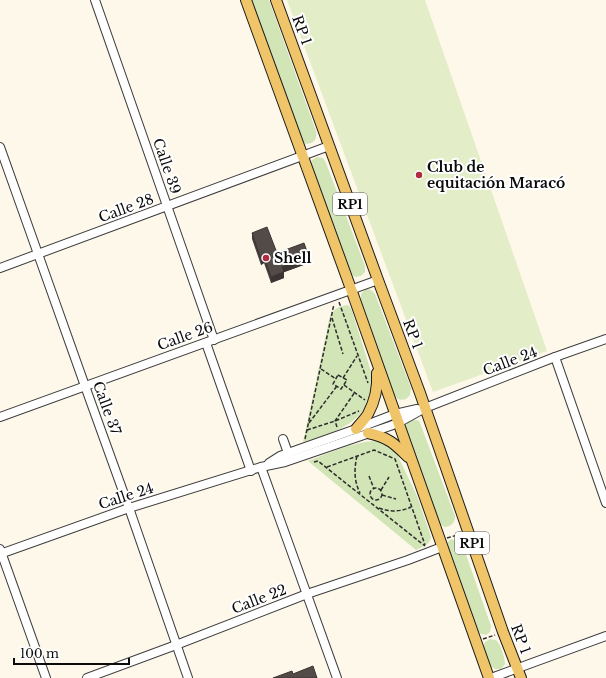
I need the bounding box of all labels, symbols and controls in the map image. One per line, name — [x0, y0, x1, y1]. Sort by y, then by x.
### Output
street label: RP 1 — [288, 13, 316, 47]
street label: Calle 39 — [149, 136, 185, 196]
place label: Club de equitación Maracó — [427, 158, 565, 192]
marker: Club de equitación Maracó — [414, 170, 424, 180]
street label: Calle 28 — [96, 190, 156, 226]
road number: RP1 — [333, 193, 367, 215]
place label: Shell — [274, 249, 311, 267]
marker: Shell — [261, 253, 271, 263]
street label: RP 1 — [399, 317, 427, 351]
street label: Calle 26 — [155, 318, 215, 354]
street label: Calle 24 — [480, 342, 540, 380]
street label: Calle 37 — [89, 379, 125, 438]
street label: Calle 24 — [96, 479, 156, 513]
road number: RP1 — [455, 532, 489, 554]
street label: Calle 22 — [229, 580, 289, 618]
street label: RP 1 — [507, 622, 535, 656]
scale bar — [14, 640, 129, 666]
text: 100 m — [20, 646, 59, 661]

